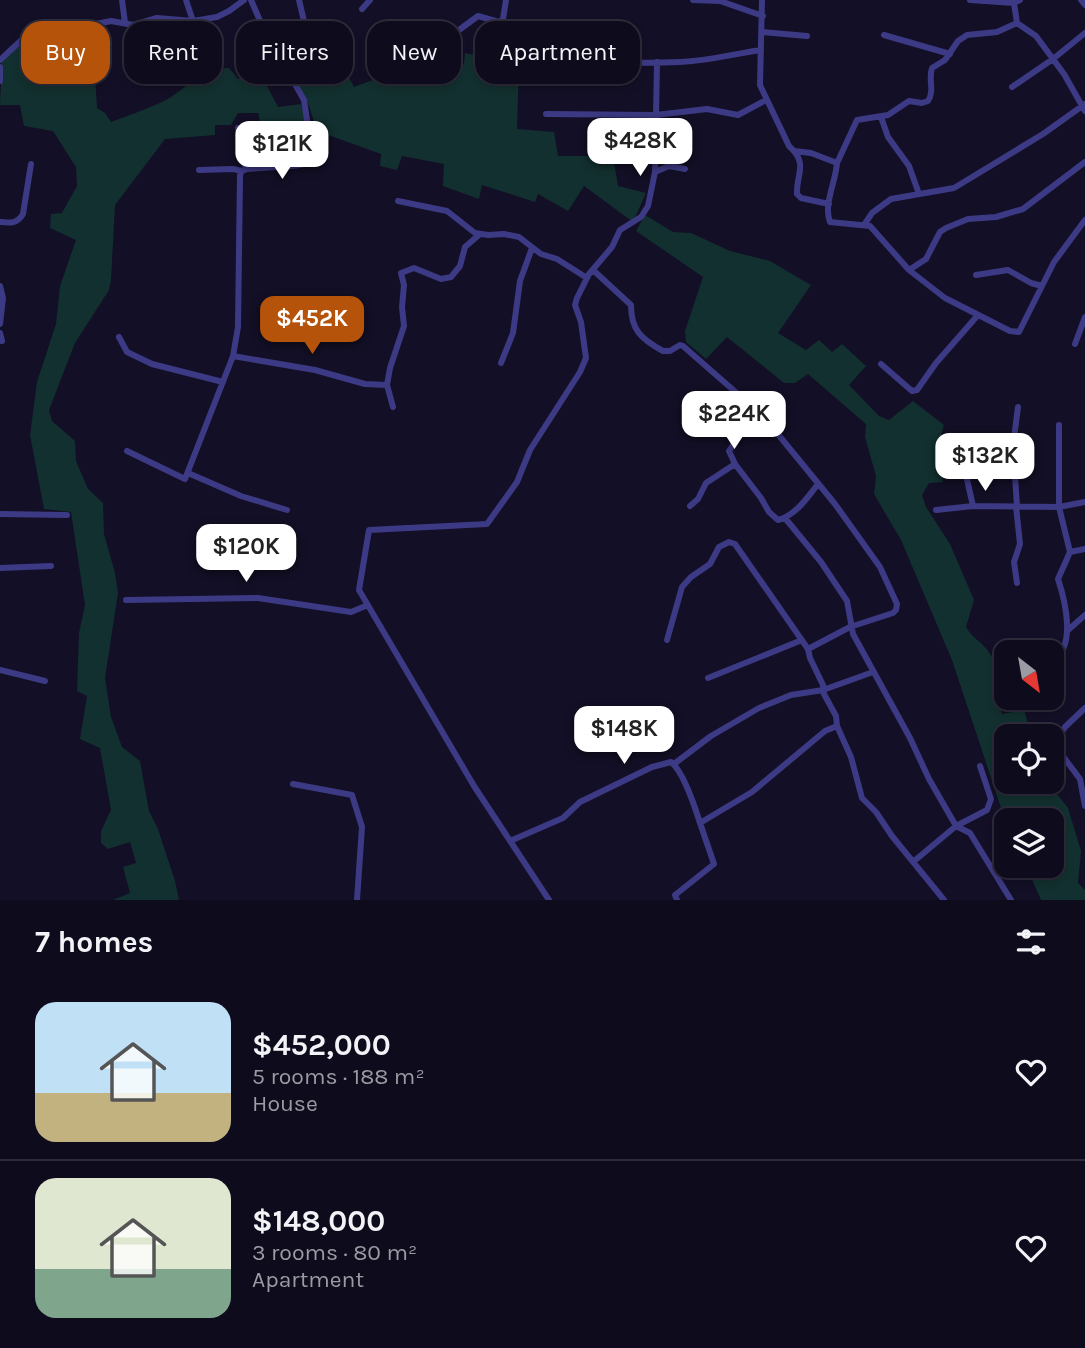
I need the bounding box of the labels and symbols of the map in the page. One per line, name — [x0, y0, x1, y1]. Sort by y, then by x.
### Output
pin: $428K — [591, 118, 689, 178]
pin: $121K — [233, 122, 331, 181]
pin: $452K — [263, 296, 361, 356]
pin: $224K — [685, 392, 783, 451]
pin: $132K — [936, 434, 1034, 493]
pin: $120K — [197, 524, 295, 584]
north arrow — [994, 640, 1064, 710]
pin: $148K — [575, 706, 673, 766]

